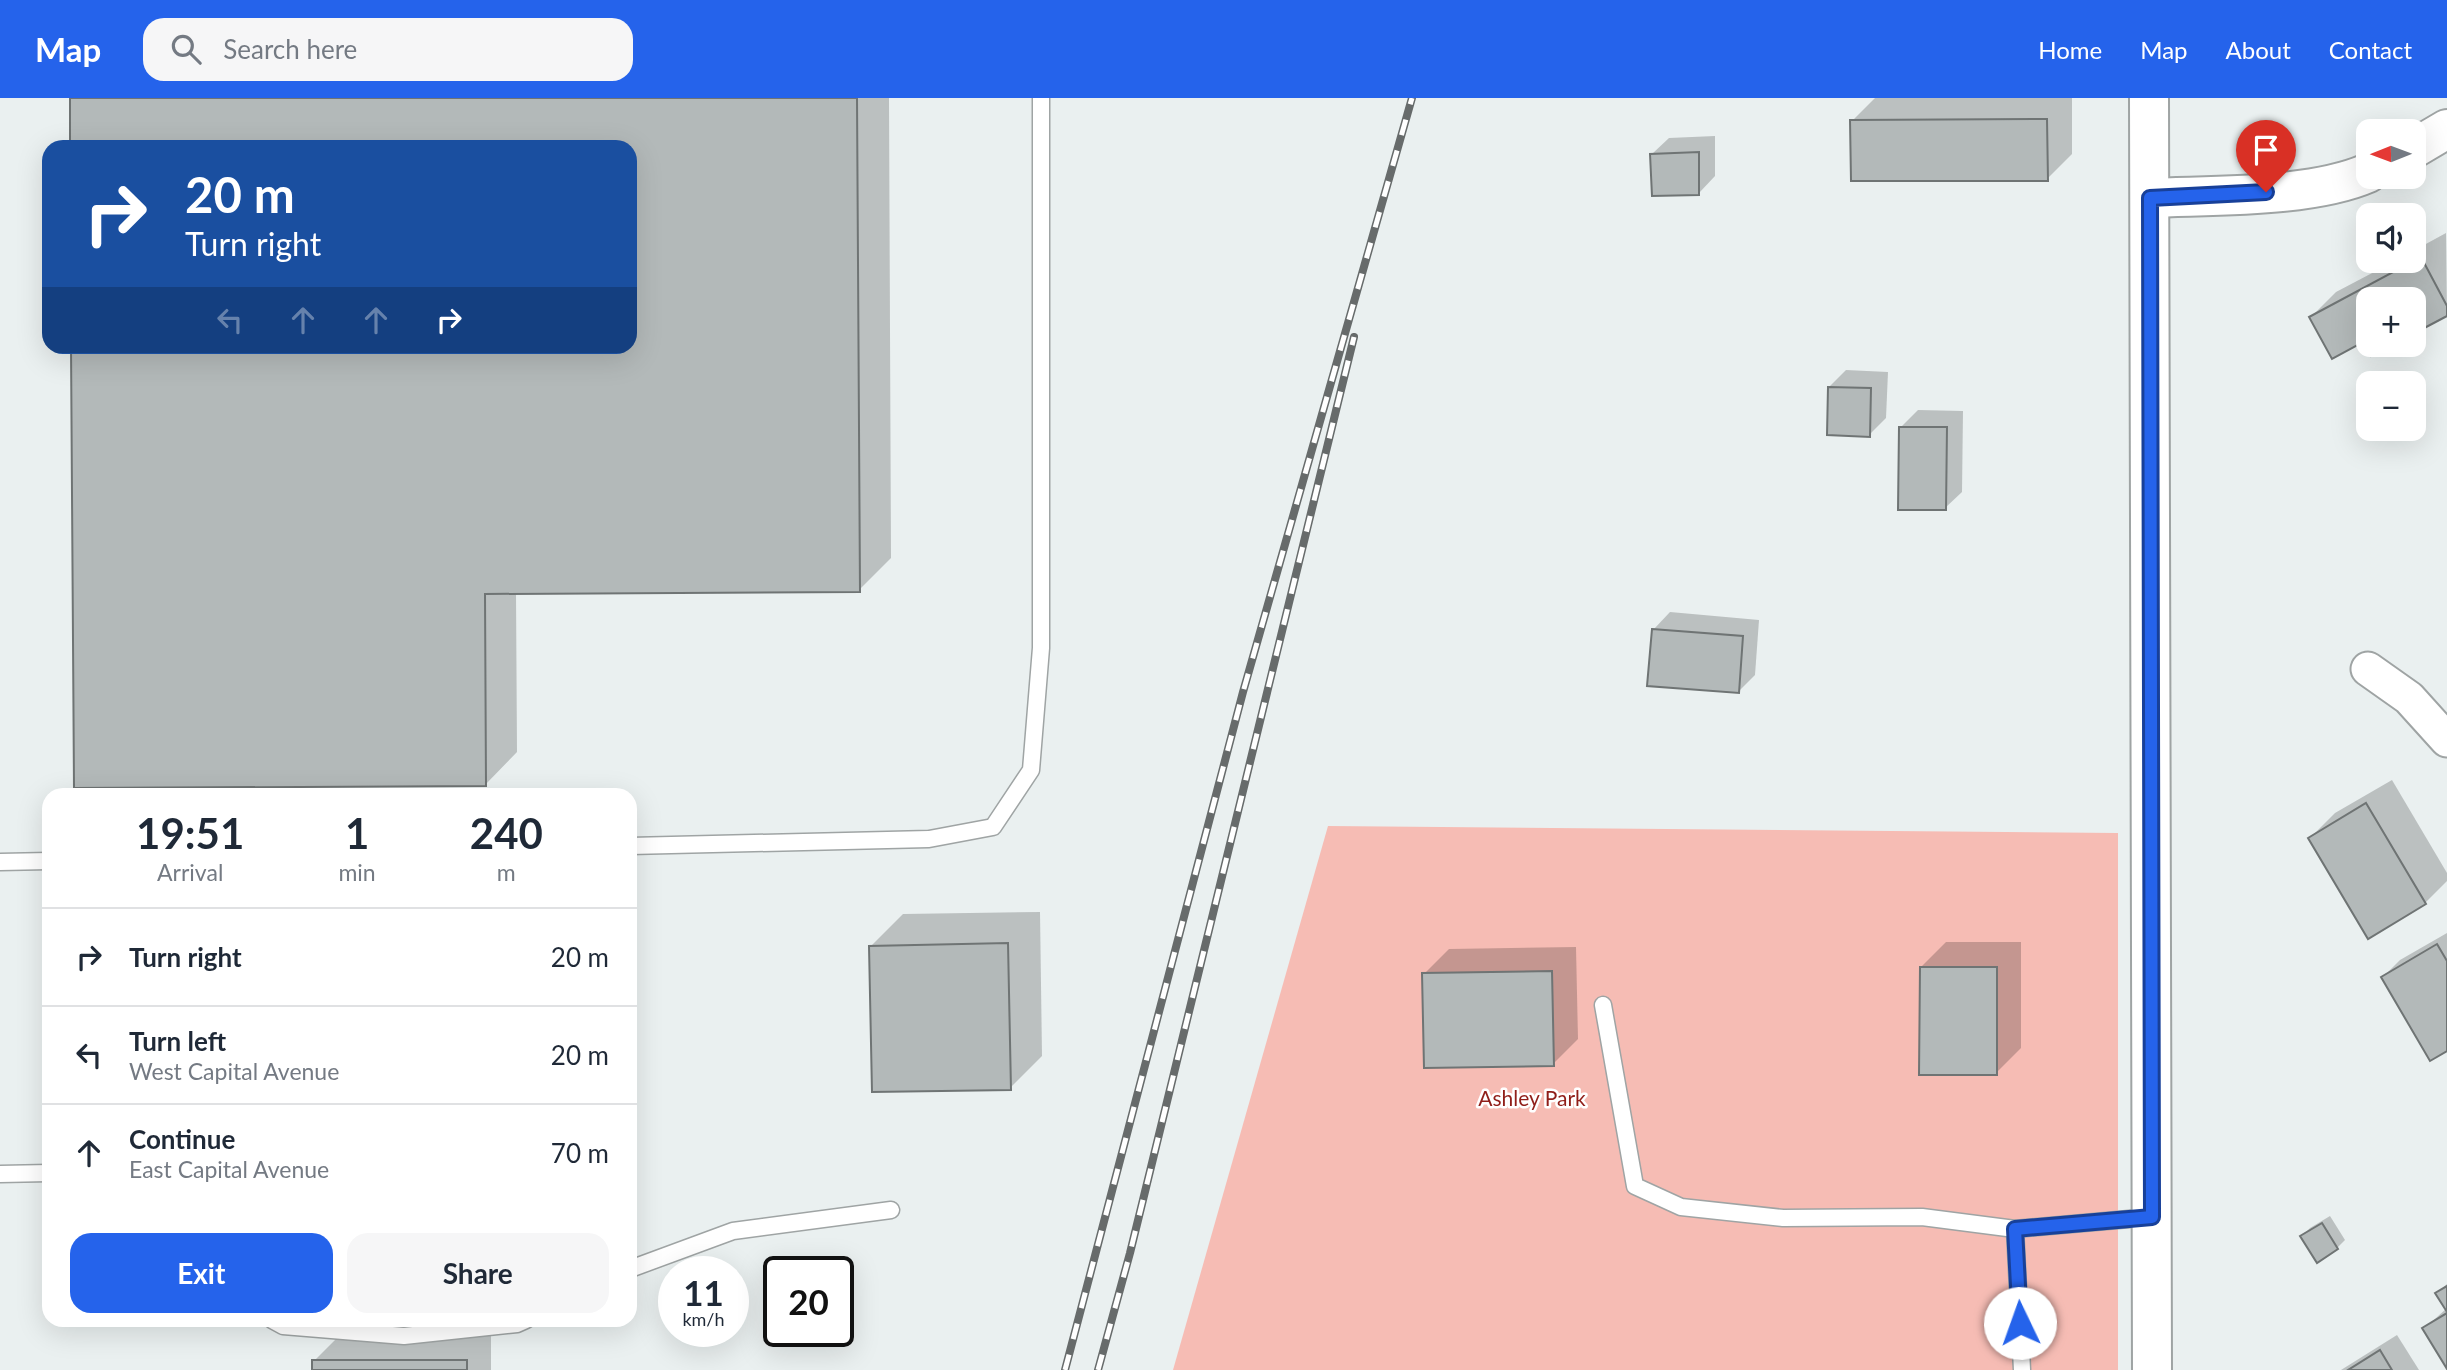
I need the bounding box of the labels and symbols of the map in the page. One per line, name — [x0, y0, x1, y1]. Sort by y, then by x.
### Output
north arrow — [2356, 119, 2426, 189]
pin — [2236, 120, 2296, 192]
park label: Ashley Park — [1478, 1085, 1586, 1110]
speed limit sign: 20 — [763, 1256, 854, 1347]
position arrow — [1983, 1286, 2057, 1360]

